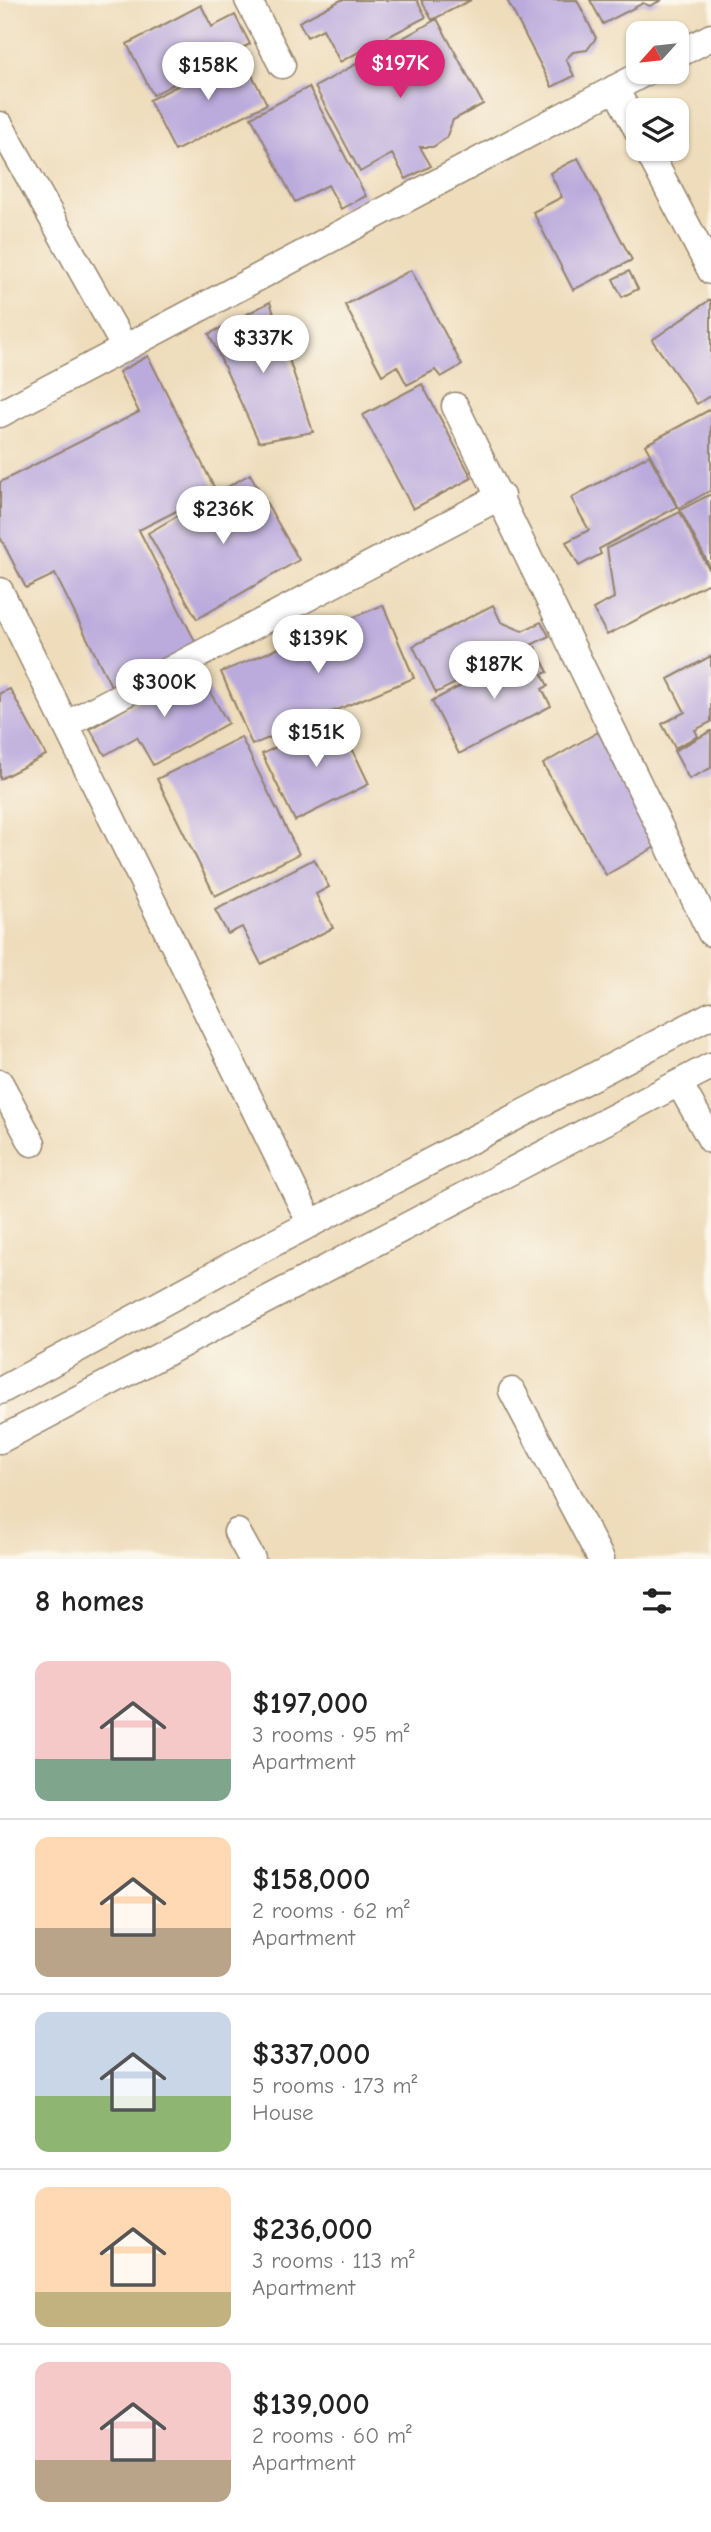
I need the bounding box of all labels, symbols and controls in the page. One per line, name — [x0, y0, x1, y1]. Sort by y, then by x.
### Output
north arrow — [626, 21, 690, 84]
map controls — [626, 21, 689, 161]
pin: $197K — [351, 41, 449, 100]
pin: $158K — [159, 42, 257, 102]
text: $197K — [371, 49, 429, 76]
text: $158K — [178, 51, 238, 78]
button: layers — [626, 98, 689, 161]
pin: $337K — [214, 316, 312, 375]
text: $337K — [233, 324, 293, 351]
pin: $236K — [174, 486, 272, 546]
text: $236K — [192, 495, 254, 522]
pin: $139K — [269, 616, 367, 675]
text: $139K — [288, 624, 348, 651]
pin: $187K — [445, 642, 543, 701]
text: $187K — [465, 650, 523, 677]
pin: $300K — [115, 660, 213, 719]
text: $300K — [132, 668, 196, 695]
pin: $151K — [267, 710, 365, 769]
text: $151K — [287, 718, 345, 745]
icon: filters — [638, 1582, 676, 1620]
text: 8 homes — [35, 1584, 144, 1619]
text: $197,000 — [252, 1686, 368, 1721]
icon: home — [91, 1689, 175, 1773]
text: 3 rooms · 95 m² — [252, 1721, 410, 1748]
text: Apartment — [252, 1748, 355, 1775]
text: $158,000 — [252, 1862, 370, 1897]
icon: home — [91, 1865, 175, 1949]
text: 2 rooms · 62 m² — [252, 1897, 410, 1924]
text: Apartment — [252, 1924, 355, 1951]
text: $337,000 — [252, 2037, 370, 2072]
icon: home — [91, 2040, 175, 2124]
text: 5 rooms · 173 m² — [252, 2072, 417, 2099]
text: House — [252, 2099, 314, 2126]
text: $236,000 — [252, 2212, 373, 2247]
icon: home — [91, 2215, 175, 2299]
text: 3 rooms · 113 m² — [252, 2247, 415, 2274]
text: Apartment — [252, 2274, 355, 2301]
text: $139,000 — [252, 2387, 370, 2422]
icon: home — [91, 2390, 175, 2474]
text: 2 rooms · 60 m² — [252, 2422, 412, 2449]
text: Apartment — [252, 2449, 355, 2476]

